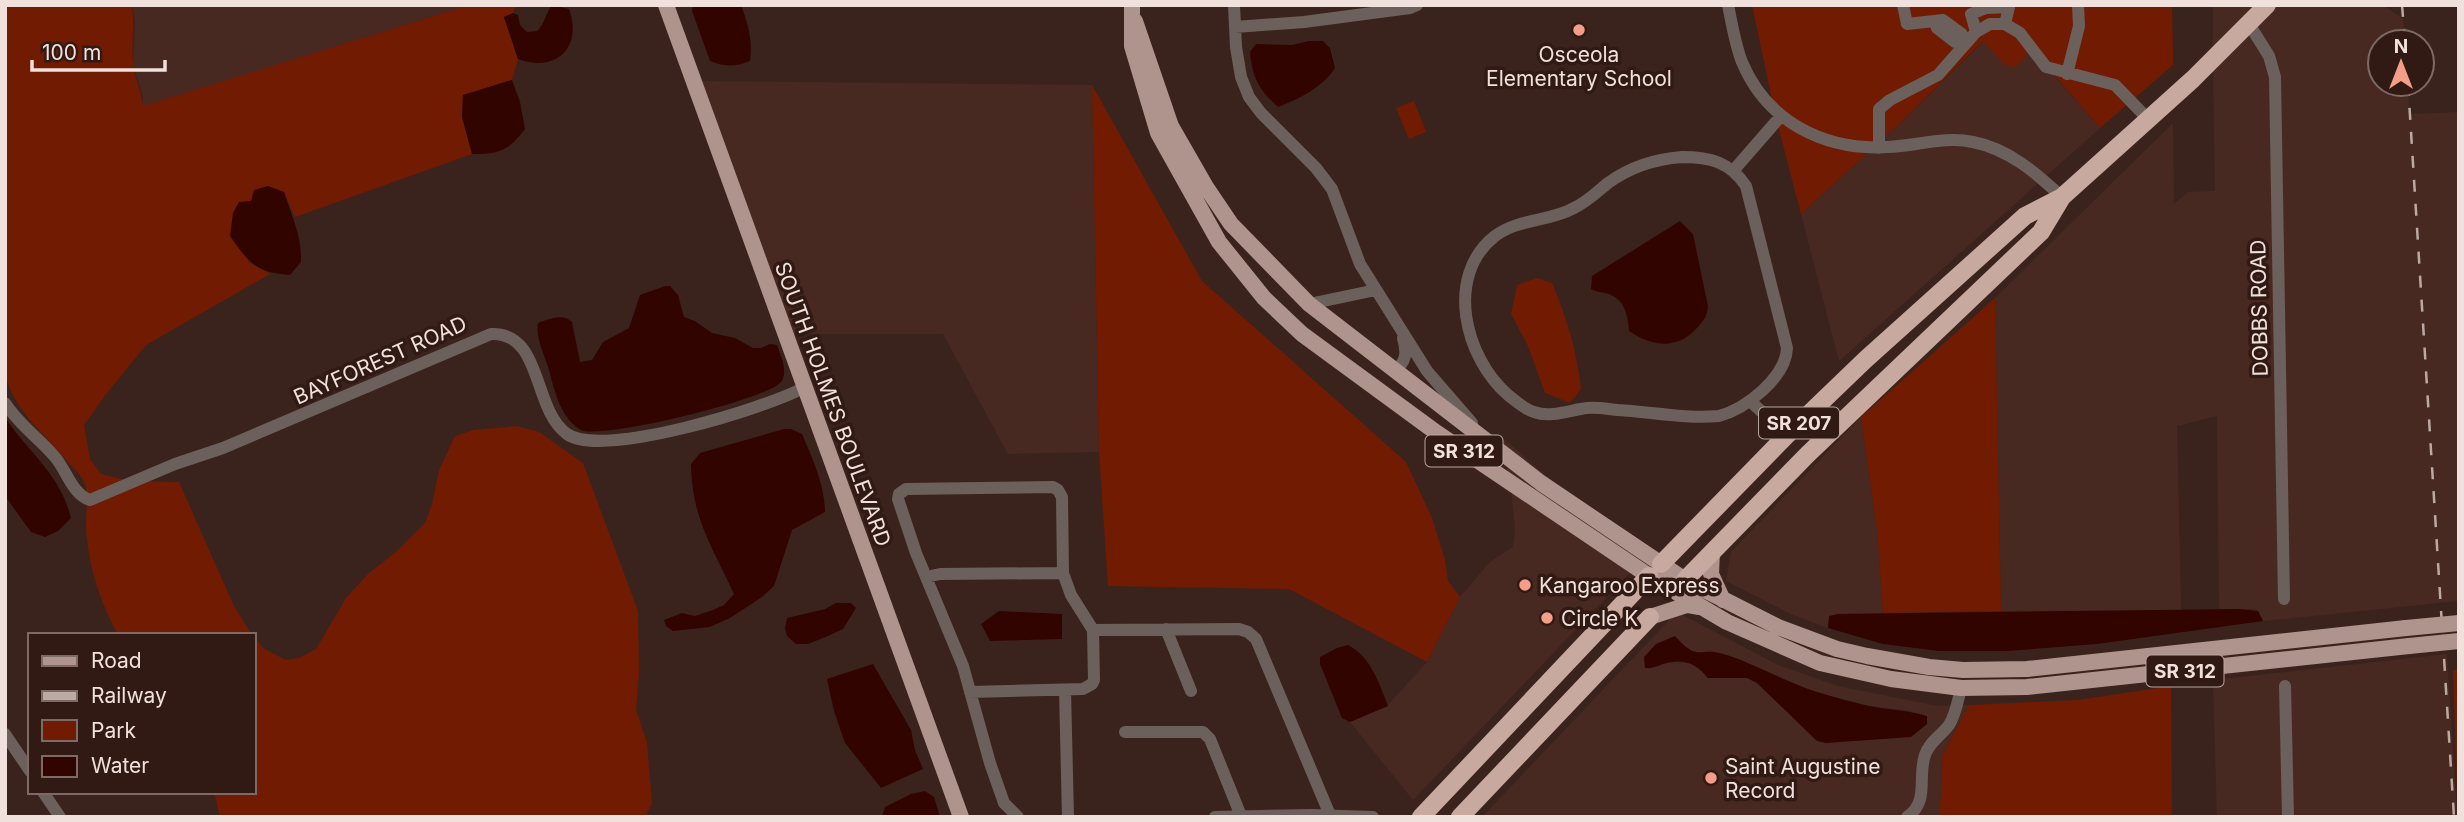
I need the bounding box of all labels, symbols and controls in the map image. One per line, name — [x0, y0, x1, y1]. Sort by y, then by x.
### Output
marker: Osceola Elementary School — [1571, 22, 1587, 38]
scale bar — [32, 28, 164, 72]
north arrow — [2366, 28, 2436, 98]
text: N — [2394, 35, 2408, 58]
text: 100 m — [42, 40, 101, 65]
place label: Osceola Elementary School — [1486, 42, 1672, 91]
street label: DOBBS ROAD — [2245, 240, 2273, 376]
street label: SOUTH HOLMES BOULEVARD — [770, 258, 896, 550]
street label: BAYFOREST ROAD — [290, 311, 470, 409]
road number: SR 207 — [1759, 408, 1839, 438]
road number: SR 312 — [1426, 436, 1502, 466]
place label: Kangaroo Express — [1539, 573, 1720, 598]
marker: Kangaroo Express — [1517, 577, 1533, 593]
place label: Circle K — [1561, 606, 1638, 631]
marker: Circle K — [1539, 610, 1555, 626]
legend — [28, 633, 256, 794]
text: Road — [91, 648, 142, 673]
road number: SR 312 — [2146, 656, 2224, 686]
text: Railway — [91, 683, 167, 708]
text: Park — [91, 718, 136, 743]
text: Water — [91, 753, 149, 778]
place label: Saint Augustine Record — [1725, 754, 1880, 803]
marker: Saint Augustine Record — [1703, 770, 1719, 786]

